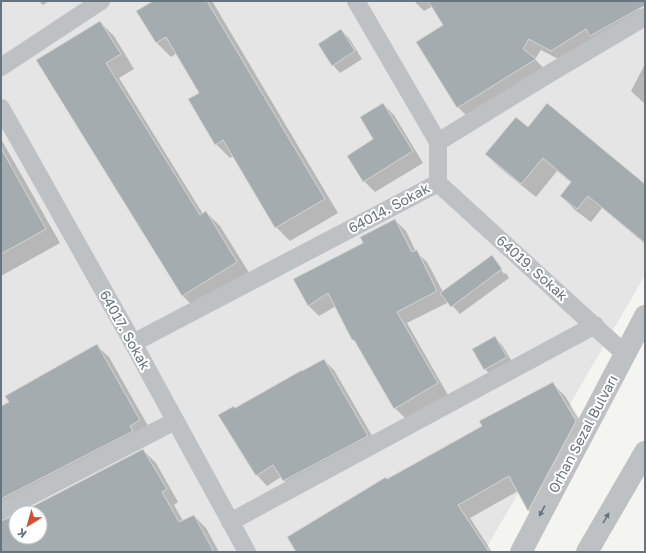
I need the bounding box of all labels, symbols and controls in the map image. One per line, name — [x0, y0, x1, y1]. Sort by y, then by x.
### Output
street label: 64014. Sokak — [345, 179, 432, 236]
street label: 64019. Sokak — [493, 231, 571, 304]
street label: 64017. Sokak — [97, 287, 154, 373]
street label: Orhan Sezal Bulvarı — [544, 372, 621, 496]
north arrow — [8, 505, 48, 545]
one-way arrow — [539, 506, 545, 517]
one-way arrow — [603, 512, 610, 524]
text: K — [15, 526, 29, 541]

